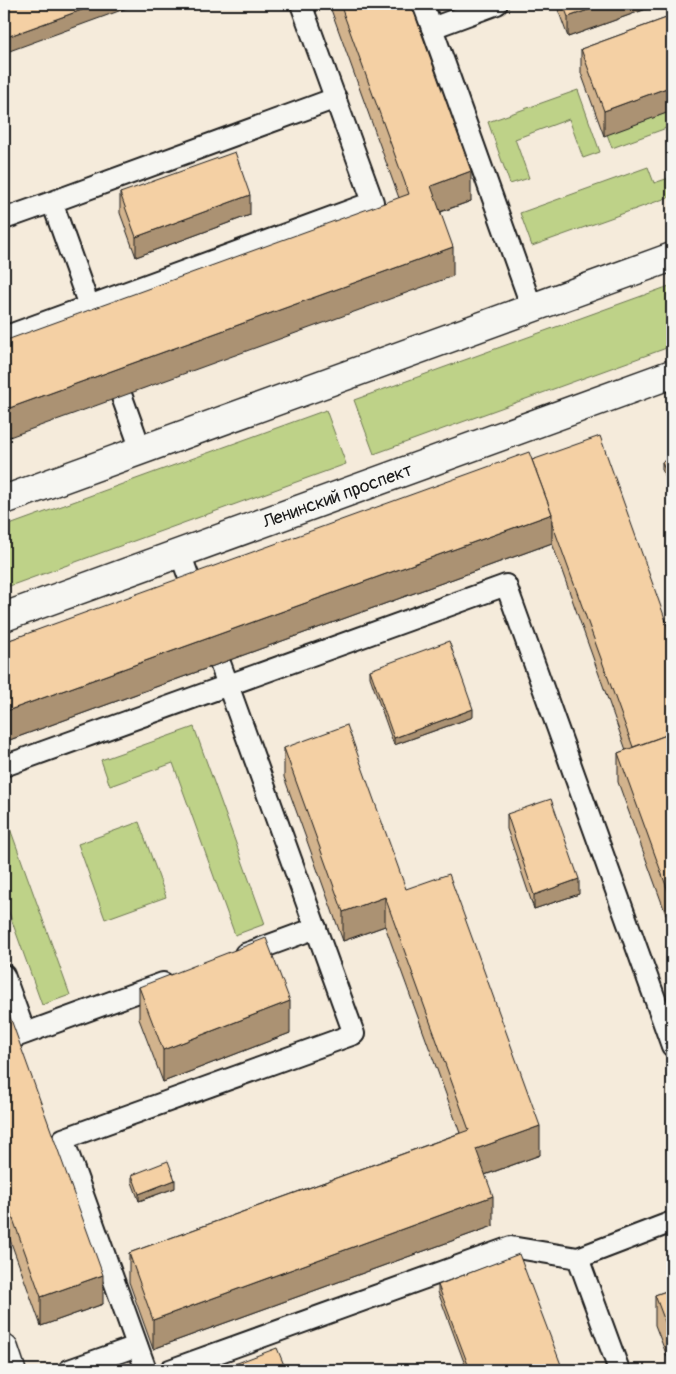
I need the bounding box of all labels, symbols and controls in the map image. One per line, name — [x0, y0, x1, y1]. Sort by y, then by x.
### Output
street label: Ленинский проспект — [259, 458, 416, 534]

